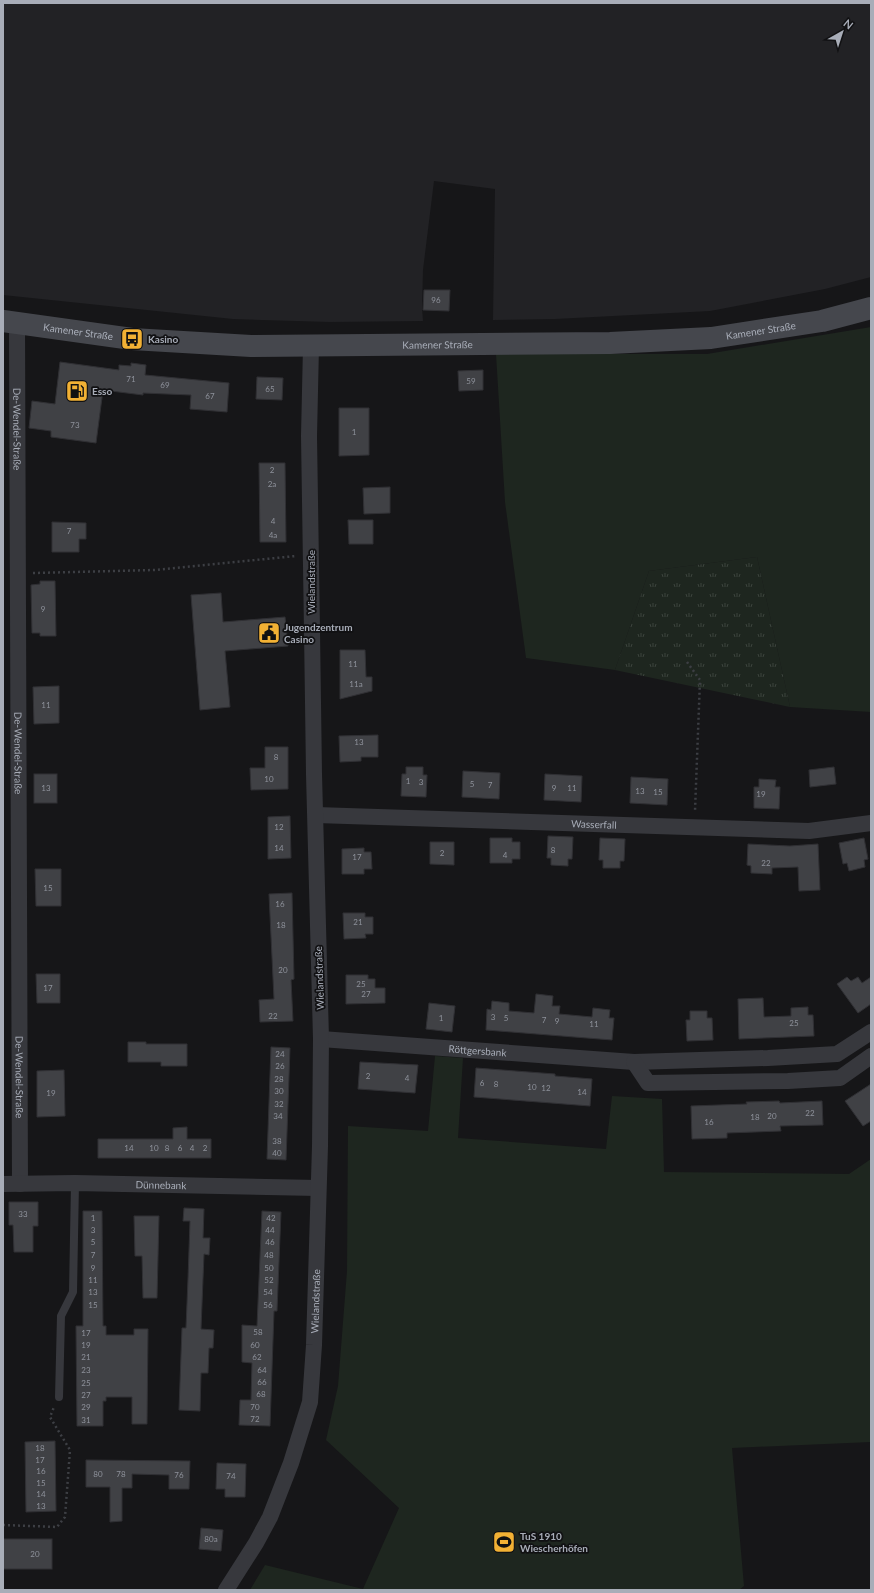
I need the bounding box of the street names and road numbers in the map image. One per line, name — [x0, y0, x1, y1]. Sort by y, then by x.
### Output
street label: Kamener Straße — [725, 319, 797, 342]
street label: Kamener Straße — [43, 321, 114, 342]
street label: Kamener Straße — [402, 338, 473, 351]
street label: De-Wendel-Straße — [11, 388, 24, 470]
street label: Wielandstraße — [305, 550, 317, 614]
street label: De-Wendel-Straße — [12, 712, 25, 794]
street label: Wasserfall — [571, 817, 617, 831]
street label: Wielandstraße — [312, 946, 326, 1010]
street label: De-Wendel-Straße — [13, 1036, 26, 1118]
street label: Röttgersbank — [448, 1042, 508, 1059]
street label: Dünnebank — [135, 1178, 187, 1191]
street label: Wielandstraße — [308, 1269, 322, 1334]

